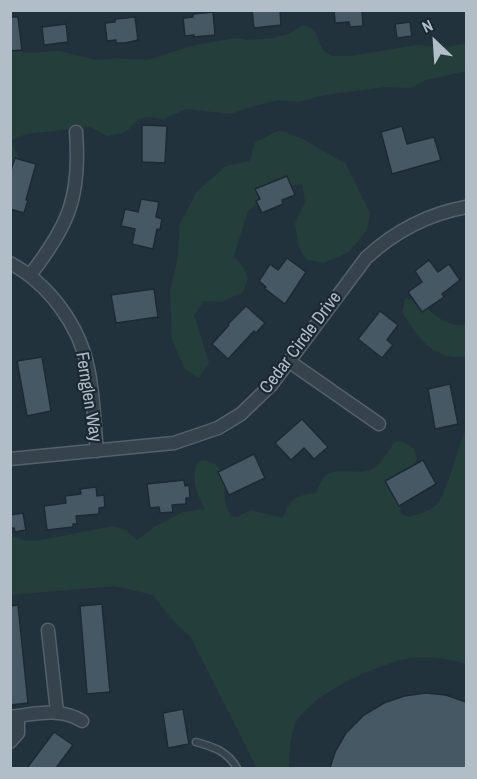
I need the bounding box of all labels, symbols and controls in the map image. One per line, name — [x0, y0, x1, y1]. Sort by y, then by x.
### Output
north arrow — [405, 12, 465, 72]
text: N — [418, 14, 436, 38]
street label: Cedar Circle Drive — [256, 288, 346, 398]
street label: Fernglen Way — [70, 351, 106, 443]

